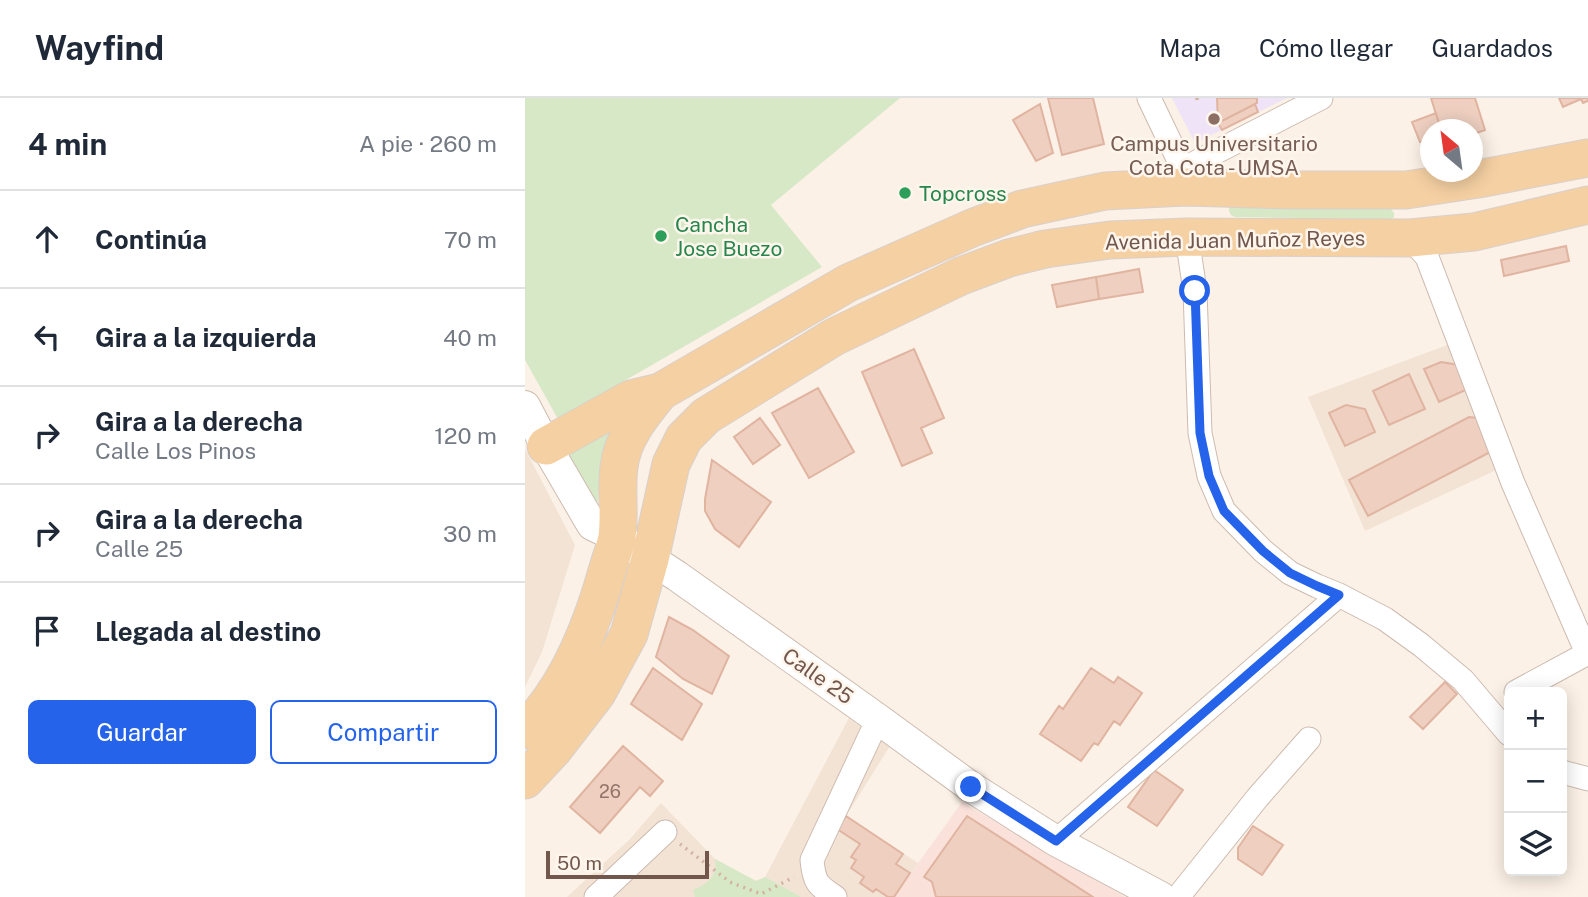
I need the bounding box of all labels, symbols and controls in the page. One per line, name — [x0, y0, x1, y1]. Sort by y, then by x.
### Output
text: Wayfind — [35, 29, 164, 67]
text: Mapa — [1159, 34, 1221, 62]
text: Cómo llegar — [1259, 34, 1393, 62]
text: Guardados — [1431, 34, 1553, 62]
marker: Campus Universitario Cota Cota - UMSA — [1206, 111, 1222, 127]
north arrow — [1420, 119, 1483, 182]
text: 4 min — [28, 126, 107, 162]
text: A pie · 260 m — [359, 130, 497, 157]
place label: Campus Universitario Cota Cota - UMSA — [1110, 131, 1318, 180]
place label: Topcross — [919, 181, 1007, 206]
marker: Topcross — [897, 185, 913, 201]
place label: Cancha Jose Buezo — [675, 212, 782, 261]
icon: ahead — [28, 220, 66, 258]
text: Continúa — [95, 224, 207, 255]
street label: Avenida Juan Muñoz Reyes — [1104, 225, 1366, 255]
text: 70 m — [444, 226, 497, 253]
marker: Cancha Jose Buezo — [653, 228, 669, 244]
route start — [1179, 275, 1210, 306]
icon: left — [28, 318, 66, 356]
text: Gira a la izquierda — [95, 322, 317, 353]
text: 40 m — [443, 324, 497, 351]
text: Gira a la derecha — [95, 406, 303, 437]
icon: right — [28, 416, 66, 454]
text: 120 m — [434, 422, 497, 449]
text: Calle Los Pinos — [95, 437, 256, 464]
text: Gira a la derecha — [95, 504, 303, 535]
icon: right — [28, 514, 66, 552]
text: 30 m — [443, 520, 497, 547]
text: Calle 25 — [95, 535, 183, 562]
icon: arrive — [28, 612, 66, 650]
text: Llegada al destino — [95, 616, 321, 647]
street label: Calle 25 — [778, 643, 858, 709]
map controls — [1504, 687, 1567, 876]
button: + — [1504, 687, 1567, 750]
button: Guardar — [28, 700, 256, 764]
button: Compartir — [270, 700, 497, 764]
button: − — [1504, 750, 1567, 813]
route end — [955, 771, 986, 802]
house number: 26 — [599, 781, 621, 802]
button: layers — [1504, 813, 1567, 876]
scale bar — [546, 848, 709, 880]
text: 50 m — [557, 852, 602, 874]

